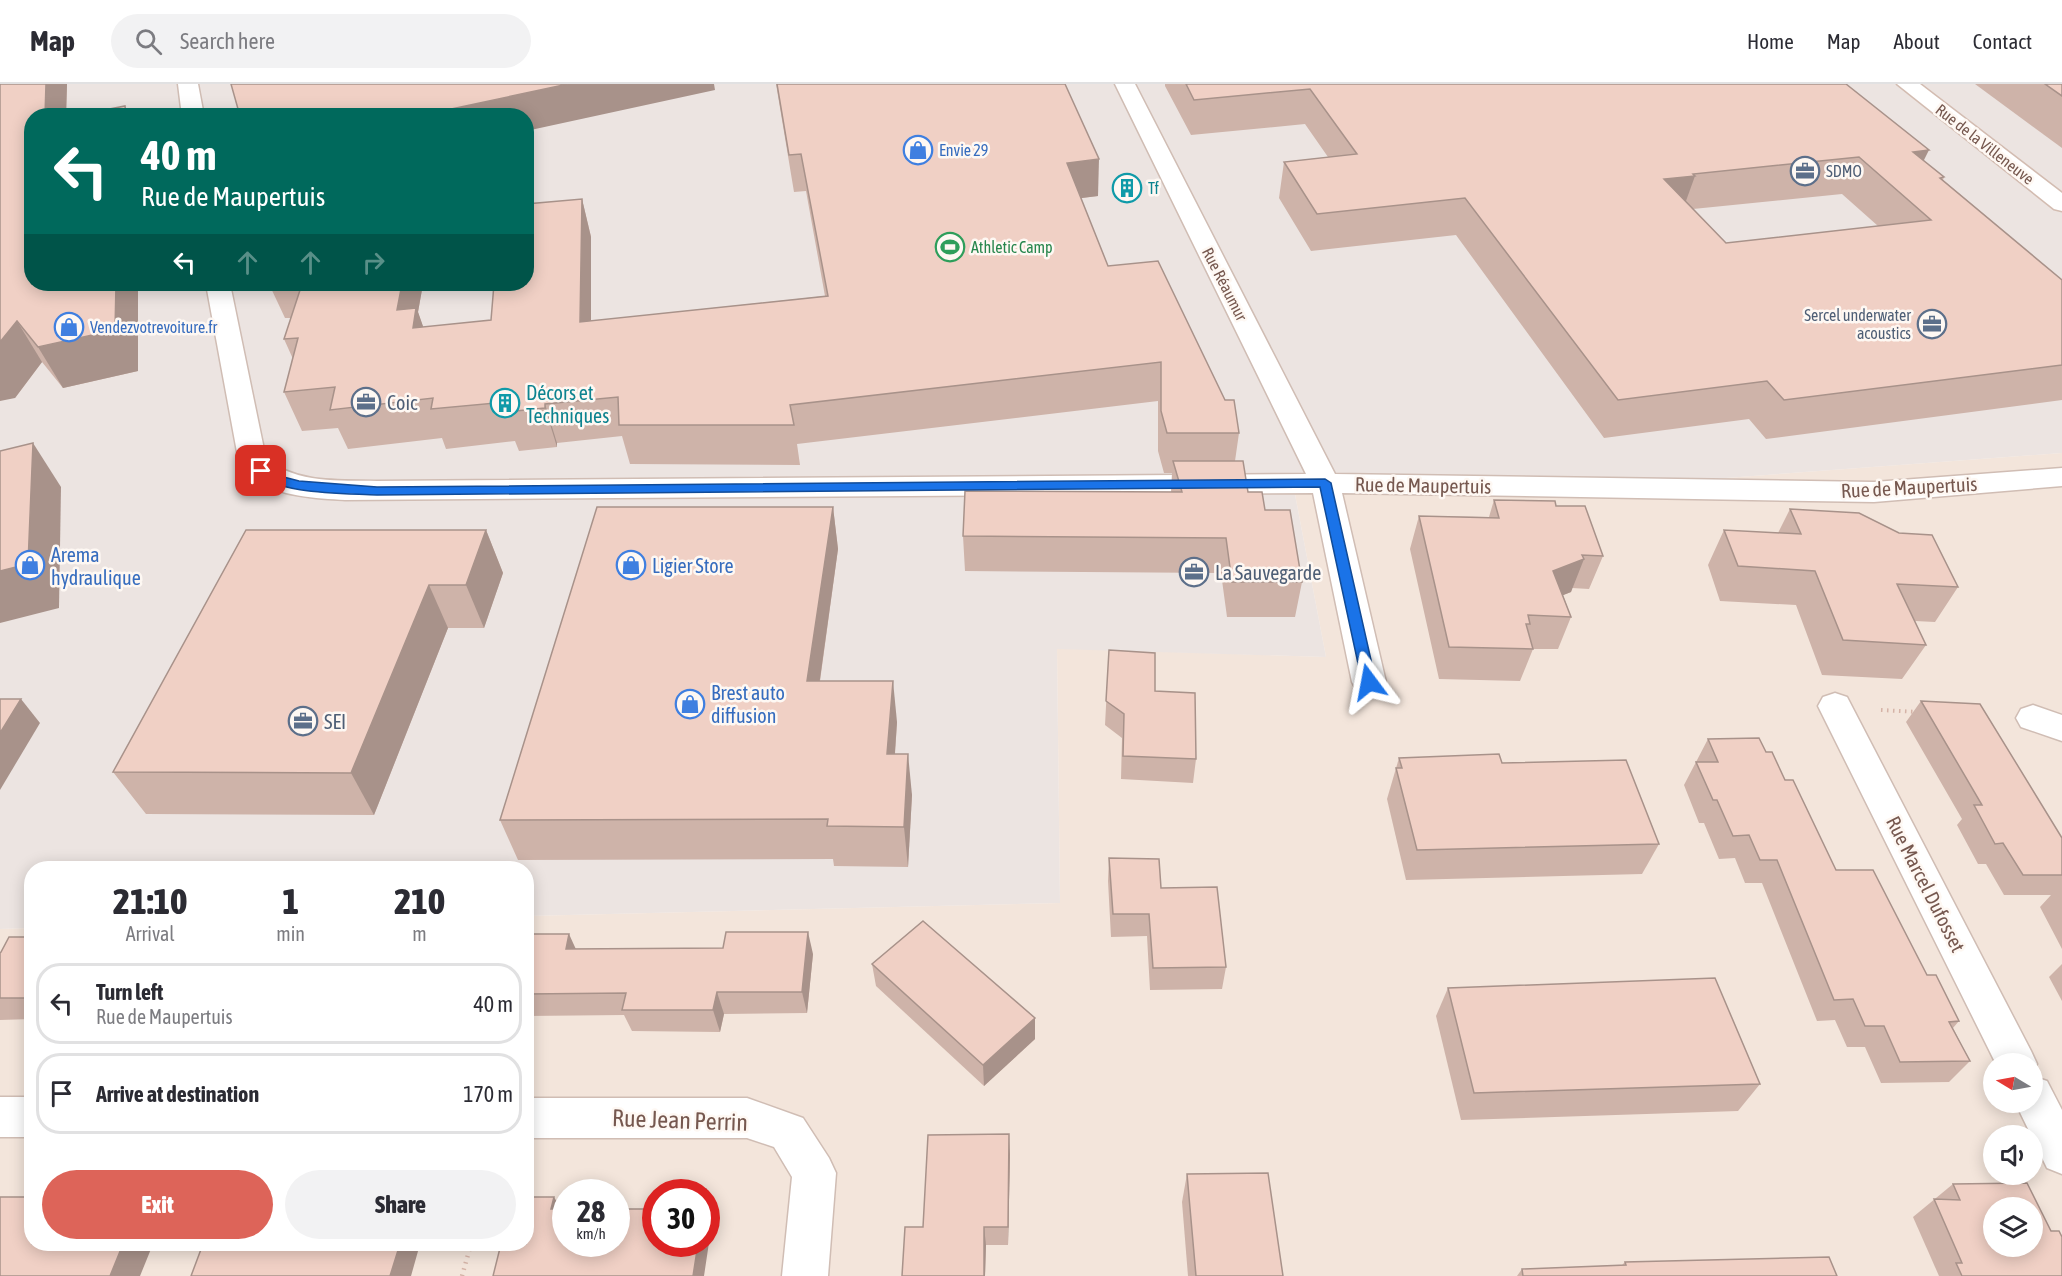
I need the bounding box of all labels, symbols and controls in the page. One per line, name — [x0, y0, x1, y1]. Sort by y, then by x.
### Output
search box — [111, 14, 531, 68]
text: Map — [30, 25, 75, 57]
icon: search — [132, 25, 165, 58]
text: Search here — [180, 28, 275, 54]
text: Home — [1747, 29, 1794, 53]
text: Map — [1827, 29, 1861, 53]
text: About — [1894, 29, 1940, 53]
text: Contact — [1973, 29, 2032, 53]
street label: Rue de la Villeneuve — [1932, 100, 2038, 188]
text: 40 m — [141, 131, 216, 179]
icon: left — [42, 132, 120, 210]
shop icon: Envie 29 — [902, 134, 934, 166]
place label: Envie 29 — [939, 141, 988, 159]
office icon: SDMO — [1789, 155, 1821, 187]
place label: SDMO — [1826, 162, 1862, 180]
building icon: Tf — [1111, 172, 1143, 204]
place label: Tf — [1148, 179, 1160, 197]
text: Rue de Maupertuis — [141, 181, 325, 212]
sports icon: Athletic Camp — [934, 231, 966, 263]
place label: Athletic Camp — [971, 238, 1053, 257]
street label: Rue Réaumur — [1199, 244, 1251, 324]
icon: left — [168, 246, 201, 279]
icon: ahead — [231, 246, 264, 279]
icon: ahead — [294, 246, 327, 279]
icon: right — [357, 246, 390, 279]
place label: Sercel underwater acoustics — [1804, 306, 1911, 342]
office icon: Sercel underwater acoustics — [1916, 308, 1948, 340]
shop icon: Vendezvotrevoiture.fr — [53, 311, 85, 343]
place label: Vendezvotrevoiture.fr — [90, 318, 218, 336]
place label: Décors et Techniques — [526, 381, 609, 427]
office icon: Coic — [350, 386, 382, 418]
building icon: Décors et Techniques — [489, 387, 521, 419]
place label: Coic — [387, 391, 418, 414]
pin — [235, 445, 286, 496]
icon: arrive — [244, 454, 277, 487]
street label: Rue de Maupertuis — [1355, 472, 1491, 498]
street label: Rue de Maupertuis — [1840, 472, 1978, 502]
place label: Arema hydraulique — [51, 543, 141, 589]
shop icon: Arema hydraulique — [14, 549, 46, 581]
shop icon: Ligier Store — [615, 549, 647, 581]
place label: Ligier Store — [652, 554, 734, 577]
office icon: La Sauvegarde — [1178, 556, 1210, 588]
place label: La Sauvegarde — [1215, 561, 1321, 584]
position arrow — [1337, 650, 1401, 714]
place label: Brest auto diffusion — [711, 681, 785, 727]
shop icon: Brest auto diffusion — [674, 688, 706, 720]
office icon: SEI — [287, 705, 319, 737]
place label: SEI — [324, 710, 346, 733]
street label: Rue Marcel Dufosset — [1882, 812, 1970, 956]
text: 21:10 — [113, 880, 187, 922]
text: 1 — [282, 880, 299, 922]
text: 210 — [394, 880, 445, 922]
text: Arrival — [126, 922, 175, 945]
text: min — [276, 922, 305, 945]
text: m — [412, 922, 427, 945]
text: Turn left — [96, 979, 163, 1005]
icon: left — [45, 987, 78, 1020]
text: 40 m — [473, 991, 513, 1017]
text: Rue de Maupertuis — [96, 1005, 232, 1028]
north arrow — [1983, 1053, 2043, 1113]
map controls — [1983, 1053, 2043, 1257]
icon: arrive — [45, 1077, 78, 1110]
text: Arrive at destination — [96, 1081, 259, 1107]
text: 170 m — [463, 1081, 513, 1107]
street label: Rue Jean Perrin — [611, 1104, 749, 1136]
button: sound — [1983, 1125, 2043, 1185]
button: Exit — [42, 1170, 273, 1239]
button: Share — [285, 1170, 516, 1239]
speed limit sign: 30 — [642, 1179, 720, 1257]
text: 28 — [577, 1194, 605, 1228]
button: layers — [1983, 1197, 2043, 1257]
text: km/h — [576, 1225, 606, 1242]

